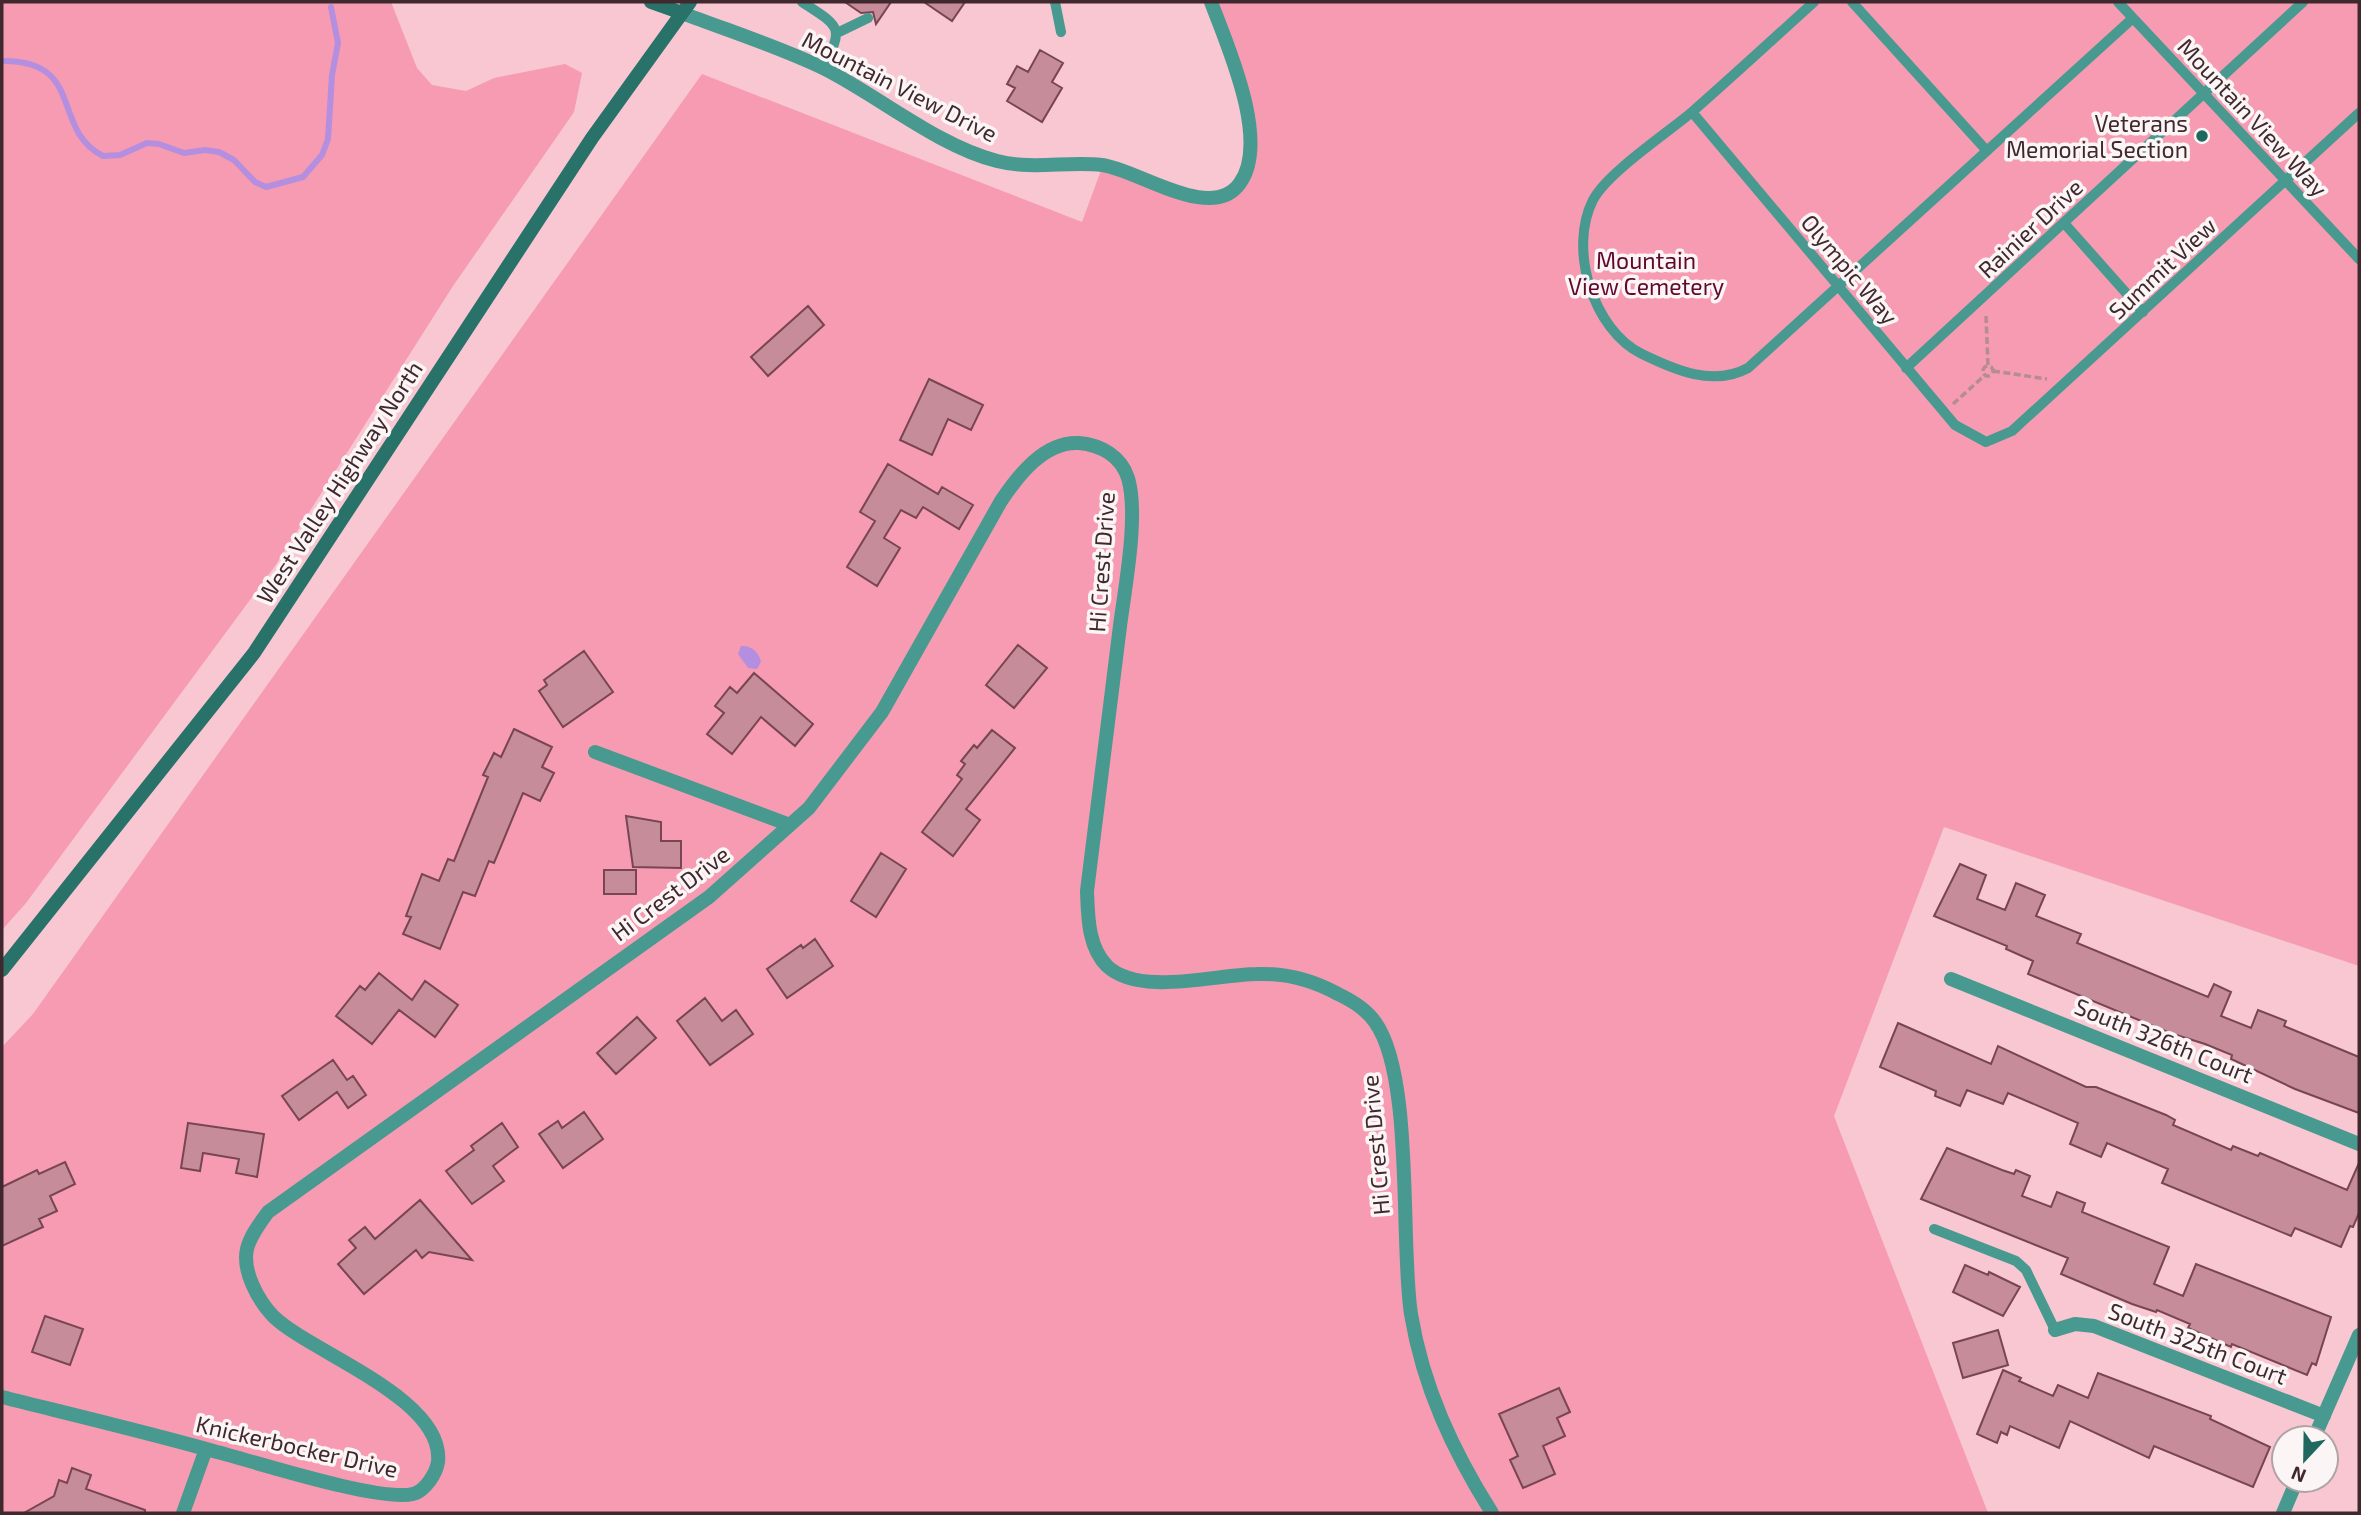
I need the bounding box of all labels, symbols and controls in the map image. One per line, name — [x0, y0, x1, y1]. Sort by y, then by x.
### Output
street label: Mountain View Drive — [798, 25, 1002, 147]
street label: Mountain View Way — [2172, 32, 2334, 202]
place label: Veterans Memorial Section — [2006, 109, 2188, 163]
marker: Veterans Memorial Section — [2194, 128, 2210, 144]
street label: Rainier Drive — [1972, 173, 2088, 283]
street label: Olympic Way — [1796, 208, 1904, 330]
street label: Summit View — [2103, 211, 2221, 325]
park label: Mountain View Cemetery — [1568, 246, 1724, 300]
street label: West Valley Highway North — [250, 355, 428, 609]
street label: Hi Crest Drive — [1082, 491, 1120, 633]
street label: Hi Crest Drive — [605, 839, 735, 947]
street label: South 326th Court — [2071, 991, 2257, 1089]
street label: Hi Crest Drive — [1355, 1074, 1395, 1216]
street label: South 325th Court — [2105, 1296, 2291, 1390]
street label: Knickerbocker Drive — [193, 1409, 401, 1483]
north arrow — [2270, 1424, 2340, 1494]
text: N — [2288, 1462, 2309, 1488]

